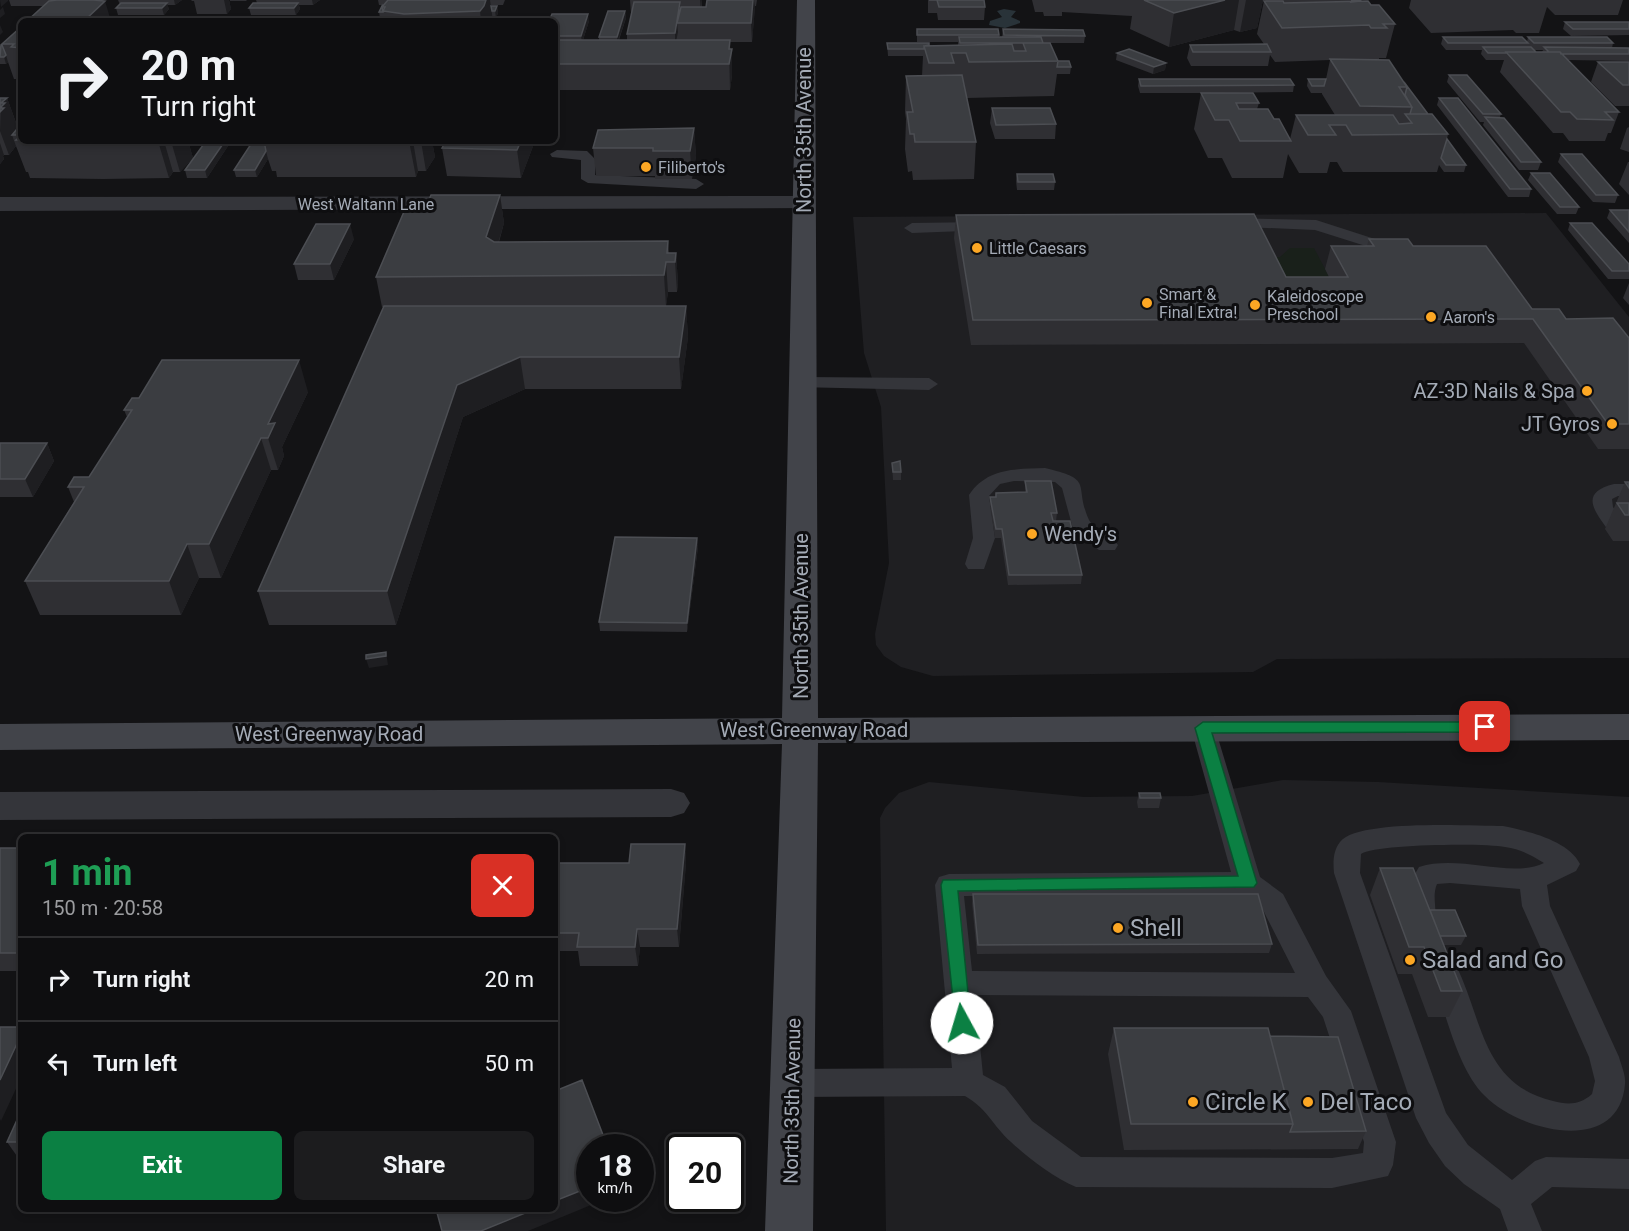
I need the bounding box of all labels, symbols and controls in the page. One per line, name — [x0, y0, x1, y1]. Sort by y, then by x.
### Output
text: 20 m — [141, 41, 236, 90]
icon: right — [42, 42, 120, 120]
street label: North 35th Avenue — [792, 47, 816, 213]
text: Turn right — [141, 91, 256, 123]
place label: Filiberto's — [658, 158, 725, 177]
marker: Filiberto's — [639, 160, 653, 174]
street label: West Waltann Lane — [298, 195, 434, 214]
place label: Little Caesars — [989, 239, 1087, 258]
marker: Little Caesars — [970, 241, 984, 255]
place label: Smart & Final Extra! — [1159, 285, 1237, 322]
place label: Kaleidoscope Preschool — [1267, 287, 1363, 324]
marker: Smart & Final Extra! — [1140, 296, 1154, 310]
marker: Kaleidoscope Preschool — [1248, 298, 1262, 312]
place label: Aaron's — [1443, 308, 1495, 327]
marker: Aaron's — [1424, 310, 1438, 324]
place label: AZ-3D Nails & Spa — [1414, 379, 1575, 403]
marker: AZ-3D Nails & Spa — [1580, 384, 1594, 398]
place label: JT Gyros — [1521, 412, 1600, 436]
marker: JT Gyros — [1605, 417, 1619, 431]
place label: Wendy's — [1044, 522, 1117, 546]
marker: Wendy's — [1025, 527, 1039, 541]
street label: North 35th Avenue — [789, 533, 813, 699]
pin — [1459, 701, 1510, 752]
icon: arrive — [1468, 710, 1501, 743]
street label: West Greenway Road — [720, 718, 908, 742]
street label: West Greenway Road — [235, 722, 423, 746]
text: 1 min — [42, 852, 133, 894]
button: close — [471, 854, 534, 917]
text: 150 m · 20:58 — [42, 896, 163, 920]
place label: Shell — [1130, 914, 1182, 942]
marker: Shell — [1111, 921, 1125, 935]
place label: Salad and Go — [1422, 946, 1564, 974]
marker: Salad and Go — [1403, 953, 1417, 967]
icon: right — [42, 963, 75, 996]
text: Turn right — [93, 967, 190, 992]
text: 20 m — [485, 967, 534, 992]
position arrow — [930, 991, 994, 1055]
street label: North 35th Avenue — [779, 1018, 805, 1184]
icon: left — [42, 1047, 75, 1080]
text: Turn left — [93, 1051, 177, 1076]
text: 50 m — [485, 1051, 534, 1076]
place label: Circle K — [1205, 1088, 1287, 1116]
place label: Del Taco — [1320, 1088, 1412, 1116]
marker: Circle K — [1186, 1095, 1200, 1109]
marker: Del Taco — [1301, 1095, 1315, 1109]
button: Exit — [42, 1131, 282, 1200]
button: Share — [294, 1131, 534, 1200]
speed limit sign: 20 — [666, 1134, 744, 1212]
text: 18 — [598, 1148, 632, 1183]
text: km/h — [597, 1179, 633, 1197]

